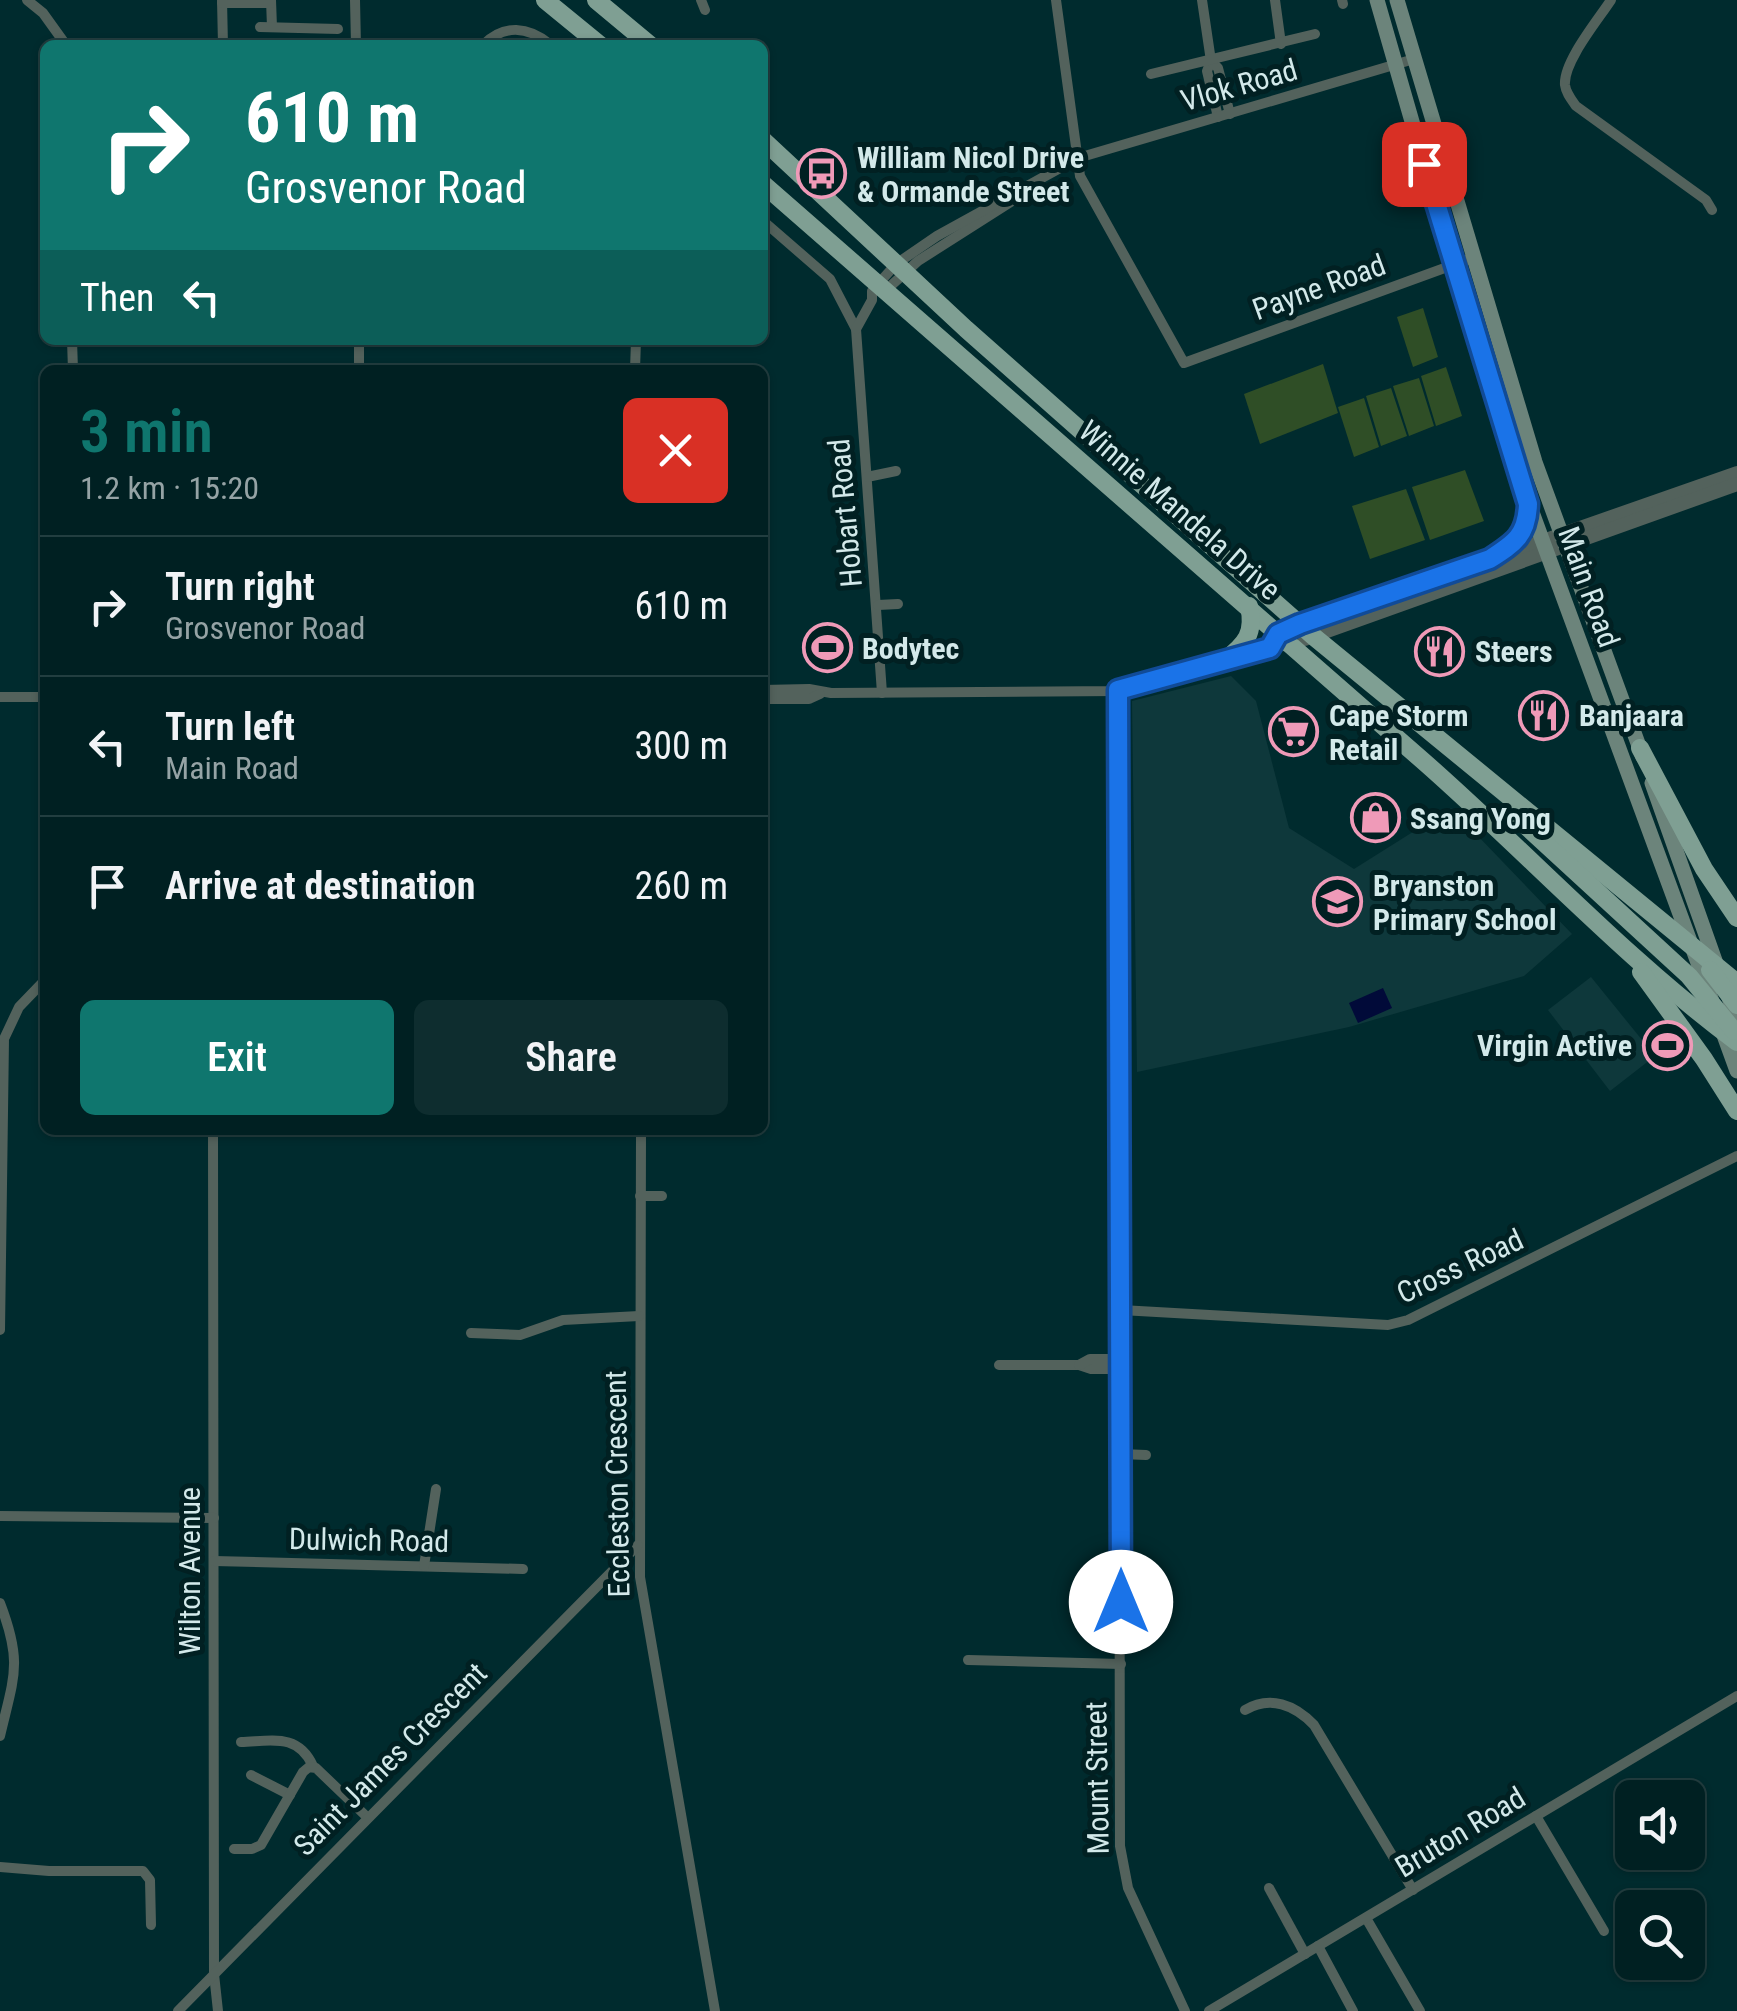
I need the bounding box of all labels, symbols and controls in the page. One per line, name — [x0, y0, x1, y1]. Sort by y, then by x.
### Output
street label: Vlok Road — [1177, 52, 1301, 118]
text: 610 m — [245, 77, 419, 159]
icon: right — [80, 80, 210, 210]
pin — [1382, 122, 1467, 207]
icon: arrive — [1397, 137, 1452, 192]
place label: William Nicol Drive & Ormande Street — [857, 140, 1084, 209]
bus stop icon: William Nicol Drive & Ormande Street — [796, 148, 848, 200]
text: Grosvenor Road — [245, 161, 527, 214]
street label: Payne Road — [1248, 247, 1390, 327]
icon: left — [174, 270, 229, 325]
text: Then — [80, 276, 154, 320]
text: 3 min — [80, 396, 213, 467]
button: close — [623, 398, 728, 503]
street label: Winnie Mandela Drive — [1072, 413, 1288, 607]
street label: Hobart Road — [821, 437, 869, 589]
text: 1.2 km · 15:20 — [80, 469, 259, 507]
street label: Main Road — [1551, 522, 1627, 652]
text: Turn right — [165, 565, 315, 609]
icon: right — [80, 579, 135, 634]
text: 610 m — [634, 584, 728, 628]
text: Grosvenor Road — [165, 609, 365, 647]
sports icon: Bodytec — [801, 622, 853, 674]
restaurant icon: Steers — [1414, 625, 1466, 677]
place label: Bodytec — [862, 631, 959, 666]
place label: Steers — [1475, 634, 1553, 669]
restaurant icon: Banjaara — [1518, 689, 1570, 741]
place label: Cape Storm Retail — [1329, 698, 1468, 767]
place label: Banjaara — [1579, 698, 1684, 733]
text: Turn left — [165, 705, 295, 749]
supermarket icon: Cape Storm Retail — [1268, 706, 1320, 758]
icon: left — [80, 719, 135, 774]
text: 300 m — [634, 724, 728, 768]
text: Main Road — [165, 749, 299, 787]
shop icon: Ssang Yong — [1349, 792, 1401, 844]
place label: Ssang Yong — [1410, 801, 1551, 836]
icon: arrive — [80, 859, 135, 914]
text: Arrive at destination — [165, 864, 475, 908]
text: 260 m — [634, 864, 728, 908]
place label: Bryanston Primary School — [1373, 868, 1557, 937]
school or university icon: Bryanston Primary School — [1312, 876, 1364, 928]
button: Exit — [80, 1000, 394, 1115]
button: Share — [414, 1000, 728, 1115]
sports icon: Virgin Active — [1641, 1019, 1693, 1071]
place label: Virgin Active — [1477, 1028, 1632, 1063]
street label: Cross Road — [1391, 1222, 1529, 1310]
street label: Eccleston Crescent — [598, 1370, 636, 1598]
street label: Wilton Avenue — [172, 1487, 207, 1655]
street label: Dulwich Road — [289, 1521, 449, 1559]
position arrow — [1069, 1550, 1173, 1654]
street label: Saint James Crescent — [286, 1655, 494, 1863]
street label: Mount Street — [1078, 1701, 1116, 1855]
street label: Bruton Road — [1389, 1780, 1531, 1884]
map controls — [1615, 1780, 1705, 1980]
button: sound — [1615, 1780, 1705, 1870]
button: search — [1615, 1890, 1705, 1980]

